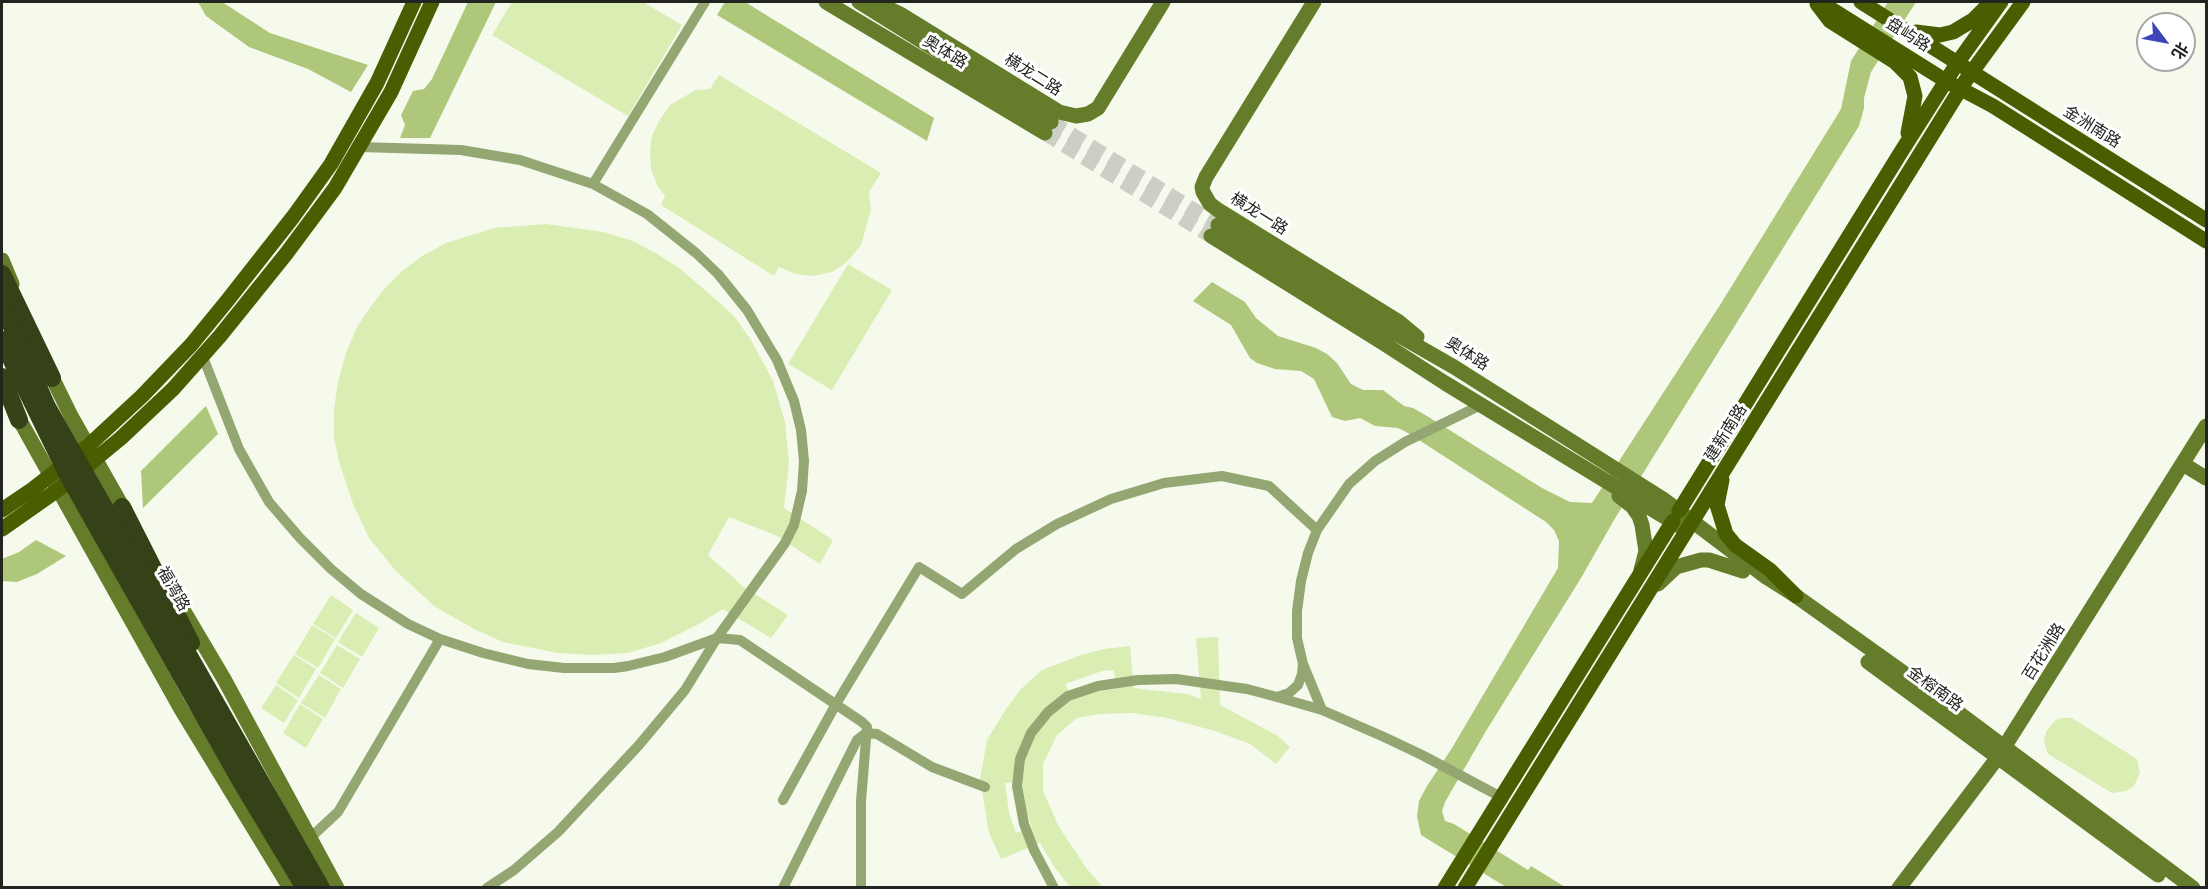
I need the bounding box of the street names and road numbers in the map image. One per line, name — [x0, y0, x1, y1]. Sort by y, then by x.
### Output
street label: 盘屿路 — [1883, 14, 1933, 56]
street label: 奥体路 — [919, 31, 971, 73]
street label: 横龙二路 — [1001, 50, 1065, 100]
street label: 金洲南路 — [2060, 102, 2124, 152]
street label: 横龙一路 — [1227, 189, 1291, 239]
street label: 奥体路 — [1442, 333, 1492, 375]
street label: 建新南路 — [1701, 401, 1751, 465]
street label: 福湾路 — [153, 563, 193, 615]
street label: 百花洲路 — [2019, 620, 2069, 684]
street label: 金榕南路 — [1903, 662, 1967, 716]

